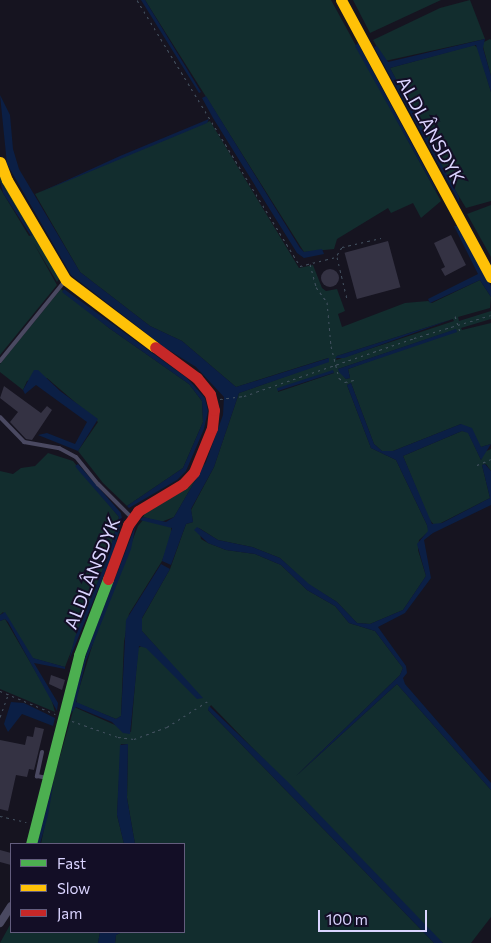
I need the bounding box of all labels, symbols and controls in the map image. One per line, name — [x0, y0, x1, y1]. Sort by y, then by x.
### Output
street label: ALDLÂNSDYK — [393, 73, 469, 187]
street label: ALDLÂNSDYK — [60, 514, 124, 632]
legend — [10, 843, 185, 933]
text: Fast — [57, 854, 86, 872]
text: Slow — [57, 879, 90, 897]
scale bar — [321, 900, 430, 932]
text: Jam — [57, 904, 82, 922]
text: 100 m — [326, 910, 368, 928]

